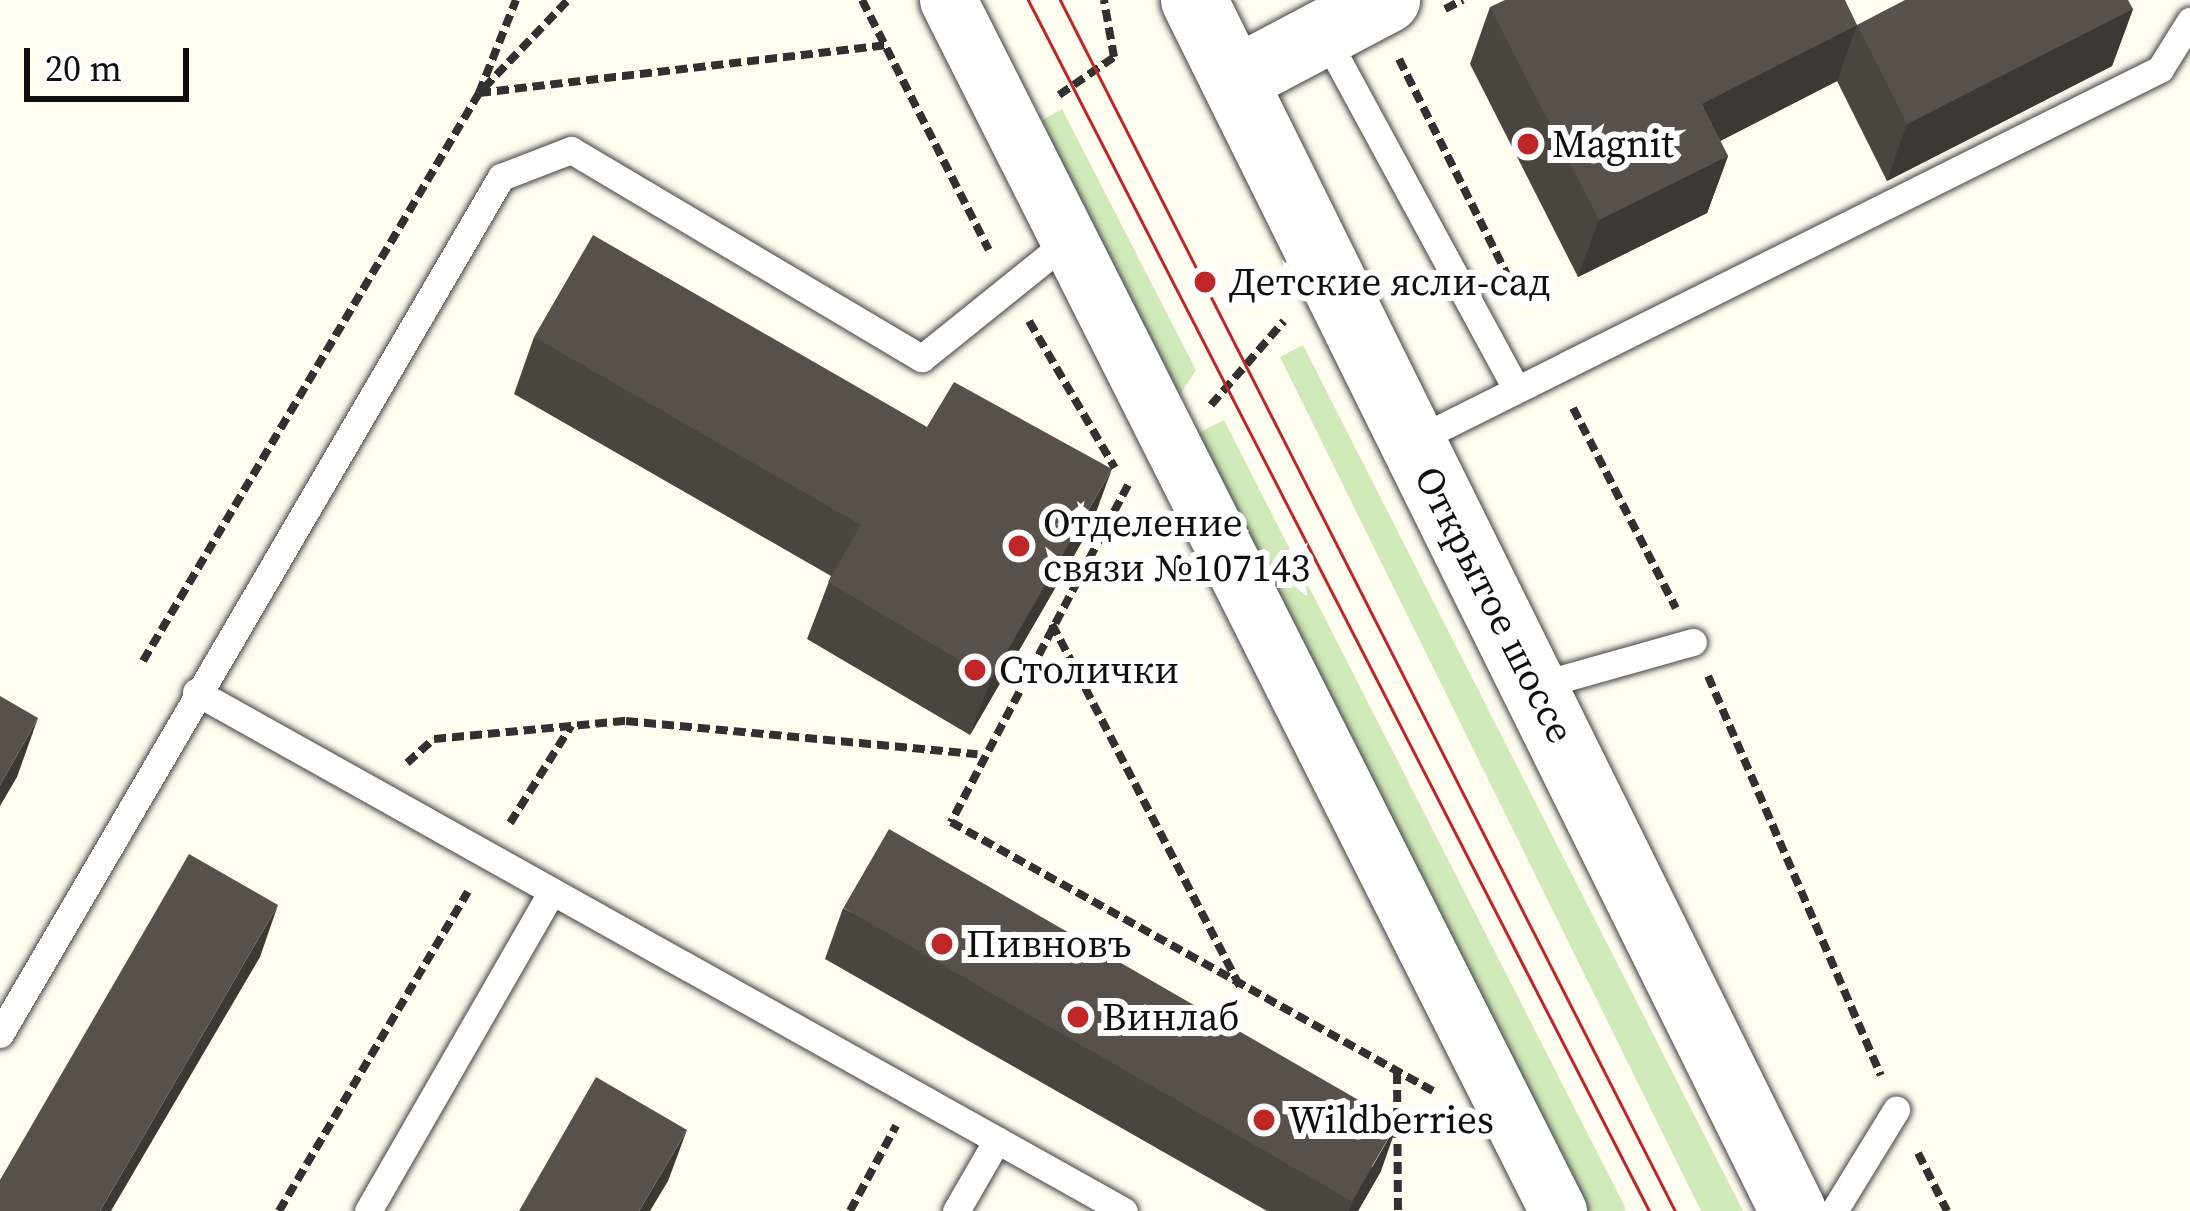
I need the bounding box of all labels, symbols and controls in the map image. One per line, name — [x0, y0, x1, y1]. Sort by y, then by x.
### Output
scale bar — [30, 24, 195, 98]
text: 20 m — [45, 44, 122, 93]
place label: Magnit — [1552, 121, 1674, 167]
marker: Magnit — [1515, 131, 1541, 157]
place label: Детские ясли-сад — [1229, 259, 1551, 305]
marker: Детские ясли-сад — [1192, 269, 1218, 295]
street label: Открытое шоссе — [1404, 459, 1584, 751]
place label: Отделение связи №107143 — [1043, 501, 1310, 592]
marker: Отделение связи №107143 — [1006, 533, 1032, 559]
place label: Столички — [999, 647, 1179, 693]
marker: Столички — [962, 657, 988, 683]
place label: Пивновъ — [966, 921, 1131, 967]
marker: Пивновъ — [929, 931, 955, 957]
place label: Винлаб — [1102, 994, 1240, 1040]
marker: Винлаб — [1065, 1004, 1091, 1030]
place label: Wildberries — [1288, 1097, 1494, 1143]
marker: Wildberries — [1251, 1107, 1277, 1133]

